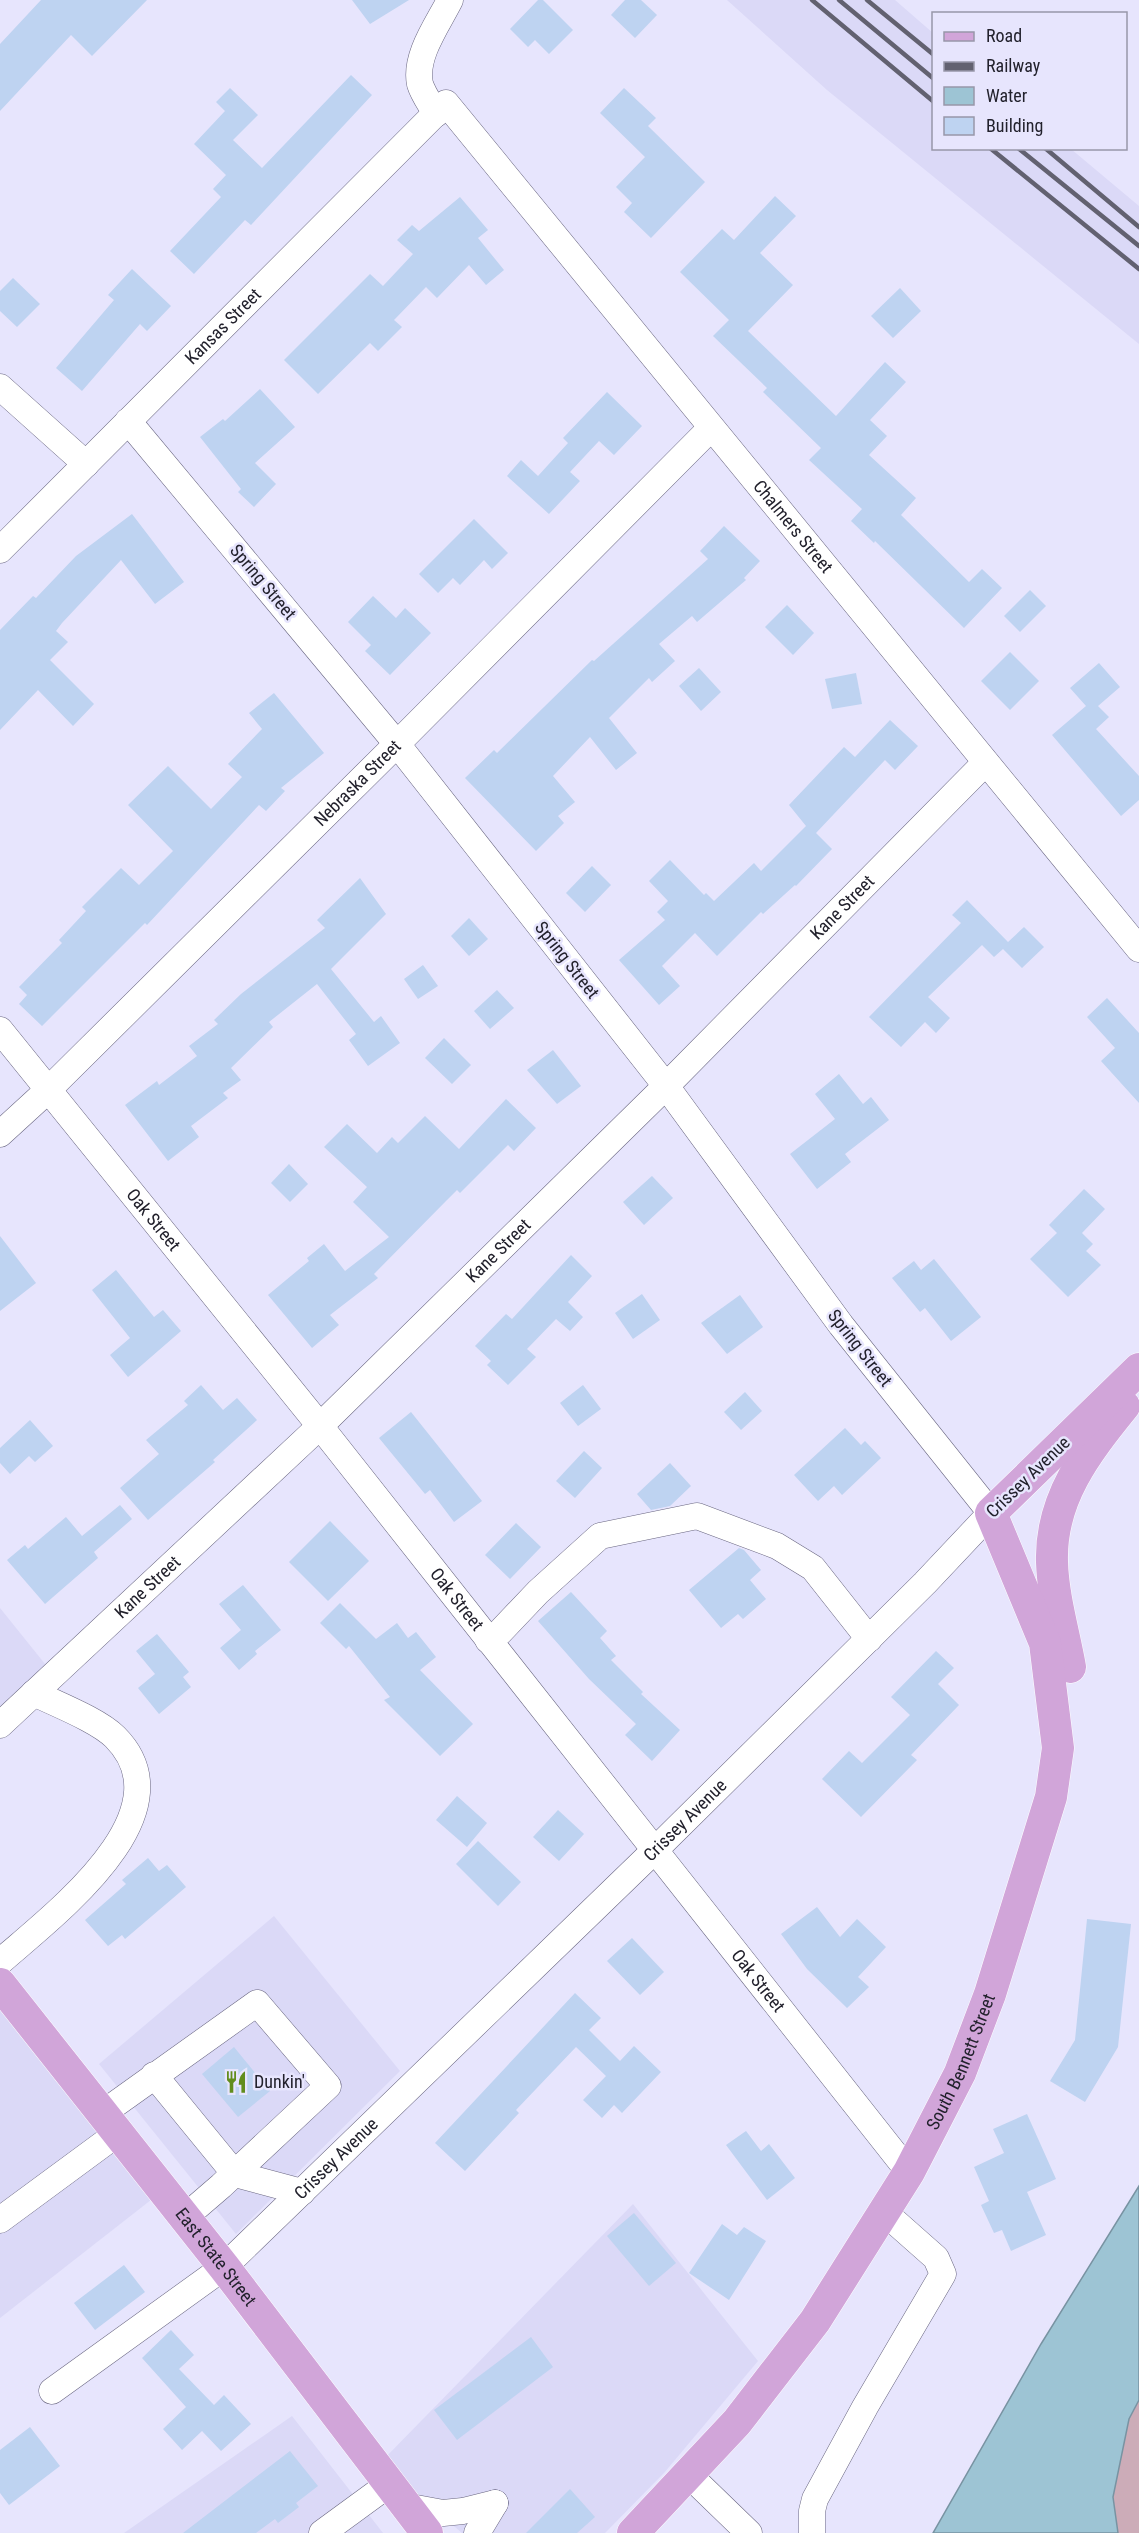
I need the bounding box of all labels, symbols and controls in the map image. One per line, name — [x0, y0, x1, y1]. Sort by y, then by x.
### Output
legend — [932, 12, 1127, 150]
text: Road — [986, 25, 1022, 46]
text: Railway — [986, 55, 1041, 76]
text: Water — [986, 85, 1028, 106]
text: Building — [986, 115, 1043, 136]
street label: Kansas Street — [181, 284, 265, 368]
street label: Chalmers Street — [749, 476, 838, 577]
street label: Spring Street — [226, 540, 301, 624]
street label: Nebraska Street — [309, 735, 405, 830]
street label: Kane Street — [806, 871, 878, 944]
street label: Spring Street — [531, 917, 604, 1002]
street label: Oak Street — [122, 1184, 185, 1255]
street label: Kane Street — [461, 1214, 535, 1287]
street label: Spring Street — [824, 1305, 897, 1390]
street label: Crissey Avenue — [982, 1432, 1074, 1522]
street label: Kane Street — [110, 1551, 184, 1622]
street label: Oak Street — [426, 1564, 488, 1635]
street label: Crissey Avenue — [639, 1774, 731, 1865]
street label: Oak Street — [727, 1945, 790, 2016]
street label: South Bennett Street — [922, 1991, 999, 2133]
restaurant icon: Dunkin' — [223, 2069, 249, 2095]
place label: Dunkin' — [254, 2071, 305, 2092]
street label: Crissey Avenue — [290, 2113, 382, 2203]
street label: East State Street — [171, 2204, 261, 2310]

